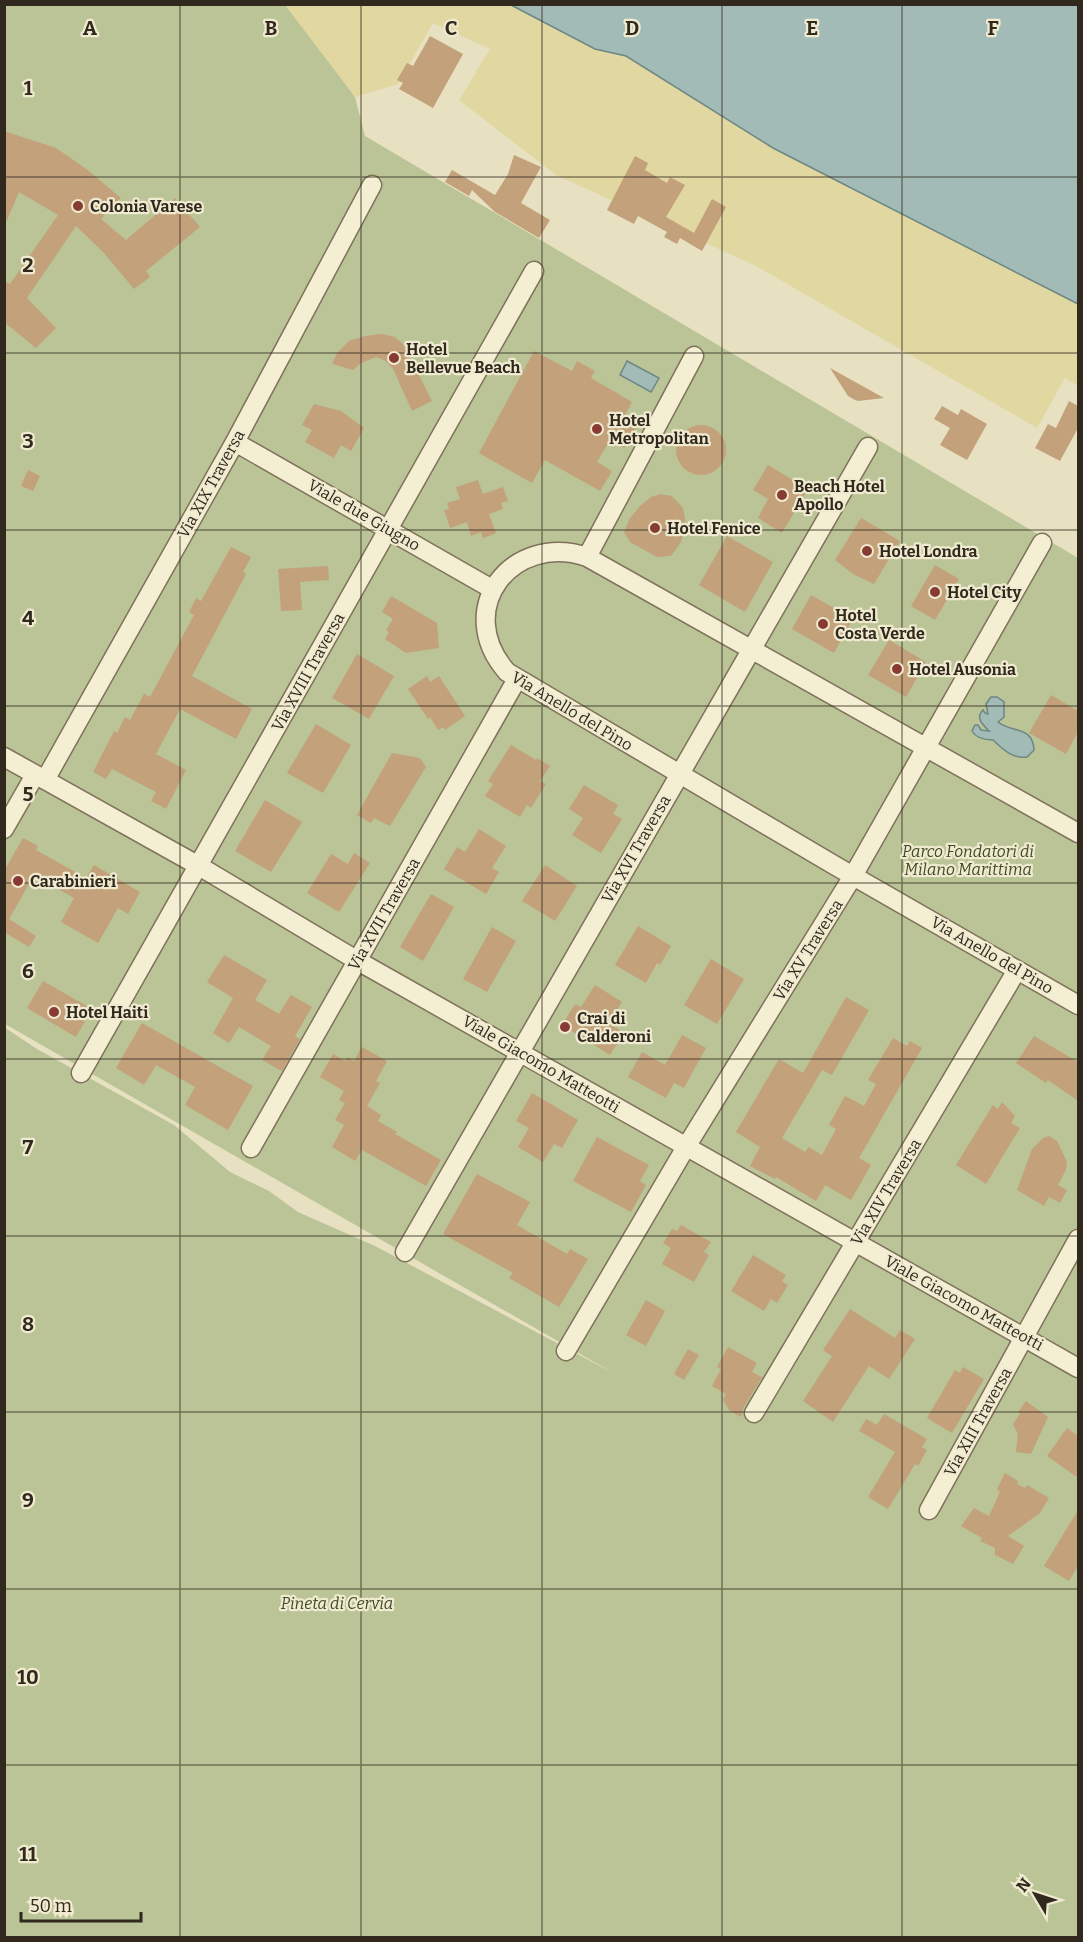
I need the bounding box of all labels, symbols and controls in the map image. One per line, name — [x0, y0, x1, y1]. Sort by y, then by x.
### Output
text: A — [83, 16, 98, 40]
text: B — [265, 16, 278, 40]
text: C — [445, 16, 457, 40]
text: D — [625, 16, 639, 40]
text: E — [806, 16, 818, 40]
text: F — [987, 16, 999, 40]
text: 1 — [24, 76, 33, 100]
place label: Colonia Varese — [90, 197, 202, 216]
marker: Colonia Varese — [71, 199, 85, 213]
text: 2 — [22, 253, 34, 277]
place label: Hotel Bellevue Beach — [406, 340, 521, 377]
marker: Hotel Bellevue Beach — [387, 351, 401, 365]
place label: Hotel Metropolitan — [609, 411, 710, 448]
marker: Hotel Metropolitan — [590, 422, 604, 436]
street label: Via XIX Traversa — [173, 426, 249, 541]
text: 3 — [22, 429, 34, 453]
street label: Viale due Giugno — [305, 475, 423, 555]
place label: Beach Hotel Apollo — [794, 477, 885, 514]
marker: Beach Hotel Apollo — [775, 488, 789, 502]
place label: Hotel Fenice — [667, 519, 761, 538]
marker: Hotel Fenice — [648, 521, 662, 535]
place label: Hotel Londra — [879, 542, 977, 561]
marker: Hotel Londra — [860, 544, 874, 558]
place label: Hotel City — [947, 583, 1021, 602]
marker: Hotel City — [928, 585, 942, 599]
text: 4 — [22, 606, 34, 630]
place label: Hotel Costa Verde — [835, 606, 925, 643]
street label: Via XVIII Traversa — [268, 609, 349, 735]
marker: Hotel Costa Verde — [816, 617, 830, 631]
place label: Hotel Ausonia — [909, 660, 1016, 679]
marker: Hotel Ausonia — [890, 662, 904, 676]
street label: Via Anello del Pino — [508, 667, 636, 755]
text: 5 — [23, 782, 34, 806]
street label: Via XVI Traversa — [597, 792, 675, 906]
park label: Parco Fondatori di Milano Marittima — [902, 842, 1034, 879]
street label: Via XVII Traversa — [344, 854, 424, 974]
place label: Carabinieri — [30, 872, 116, 891]
marker: Carabinieri — [11, 874, 25, 888]
street label: Via XV Traversa — [769, 896, 847, 1004]
street label: Via Anello del Pino — [928, 912, 1056, 998]
text: 6 — [22, 959, 34, 983]
place label: Hotel Haiti — [66, 1003, 148, 1022]
marker: Hotel Haiti — [47, 1005, 61, 1019]
place label: Crai di Calderoni — [577, 1009, 651, 1046]
street label: Viale Giacomo Matteotti — [459, 1011, 623, 1117]
marker: Crai di Calderoni — [558, 1020, 572, 1034]
text: 7 — [23, 1135, 34, 1159]
street label: Via XIV Traversa — [847, 1135, 925, 1249]
street label: Viale Giacomo Matteotti — [881, 1251, 1047, 1355]
text: 8 — [22, 1312, 34, 1336]
street label: Via XIII Traversa — [940, 1364, 1016, 1480]
text: 9 — [22, 1488, 34, 1512]
park label: Pineta di Cervia — [281, 1594, 393, 1613]
text: 10 — [17, 1665, 39, 1689]
text: 11 — [19, 1842, 37, 1866]
north arrow — [1005, 1864, 1065, 1924]
text: N — [1012, 1874, 1035, 1896]
scale bar — [21, 1885, 141, 1923]
text: 50 m — [30, 1895, 72, 1917]

